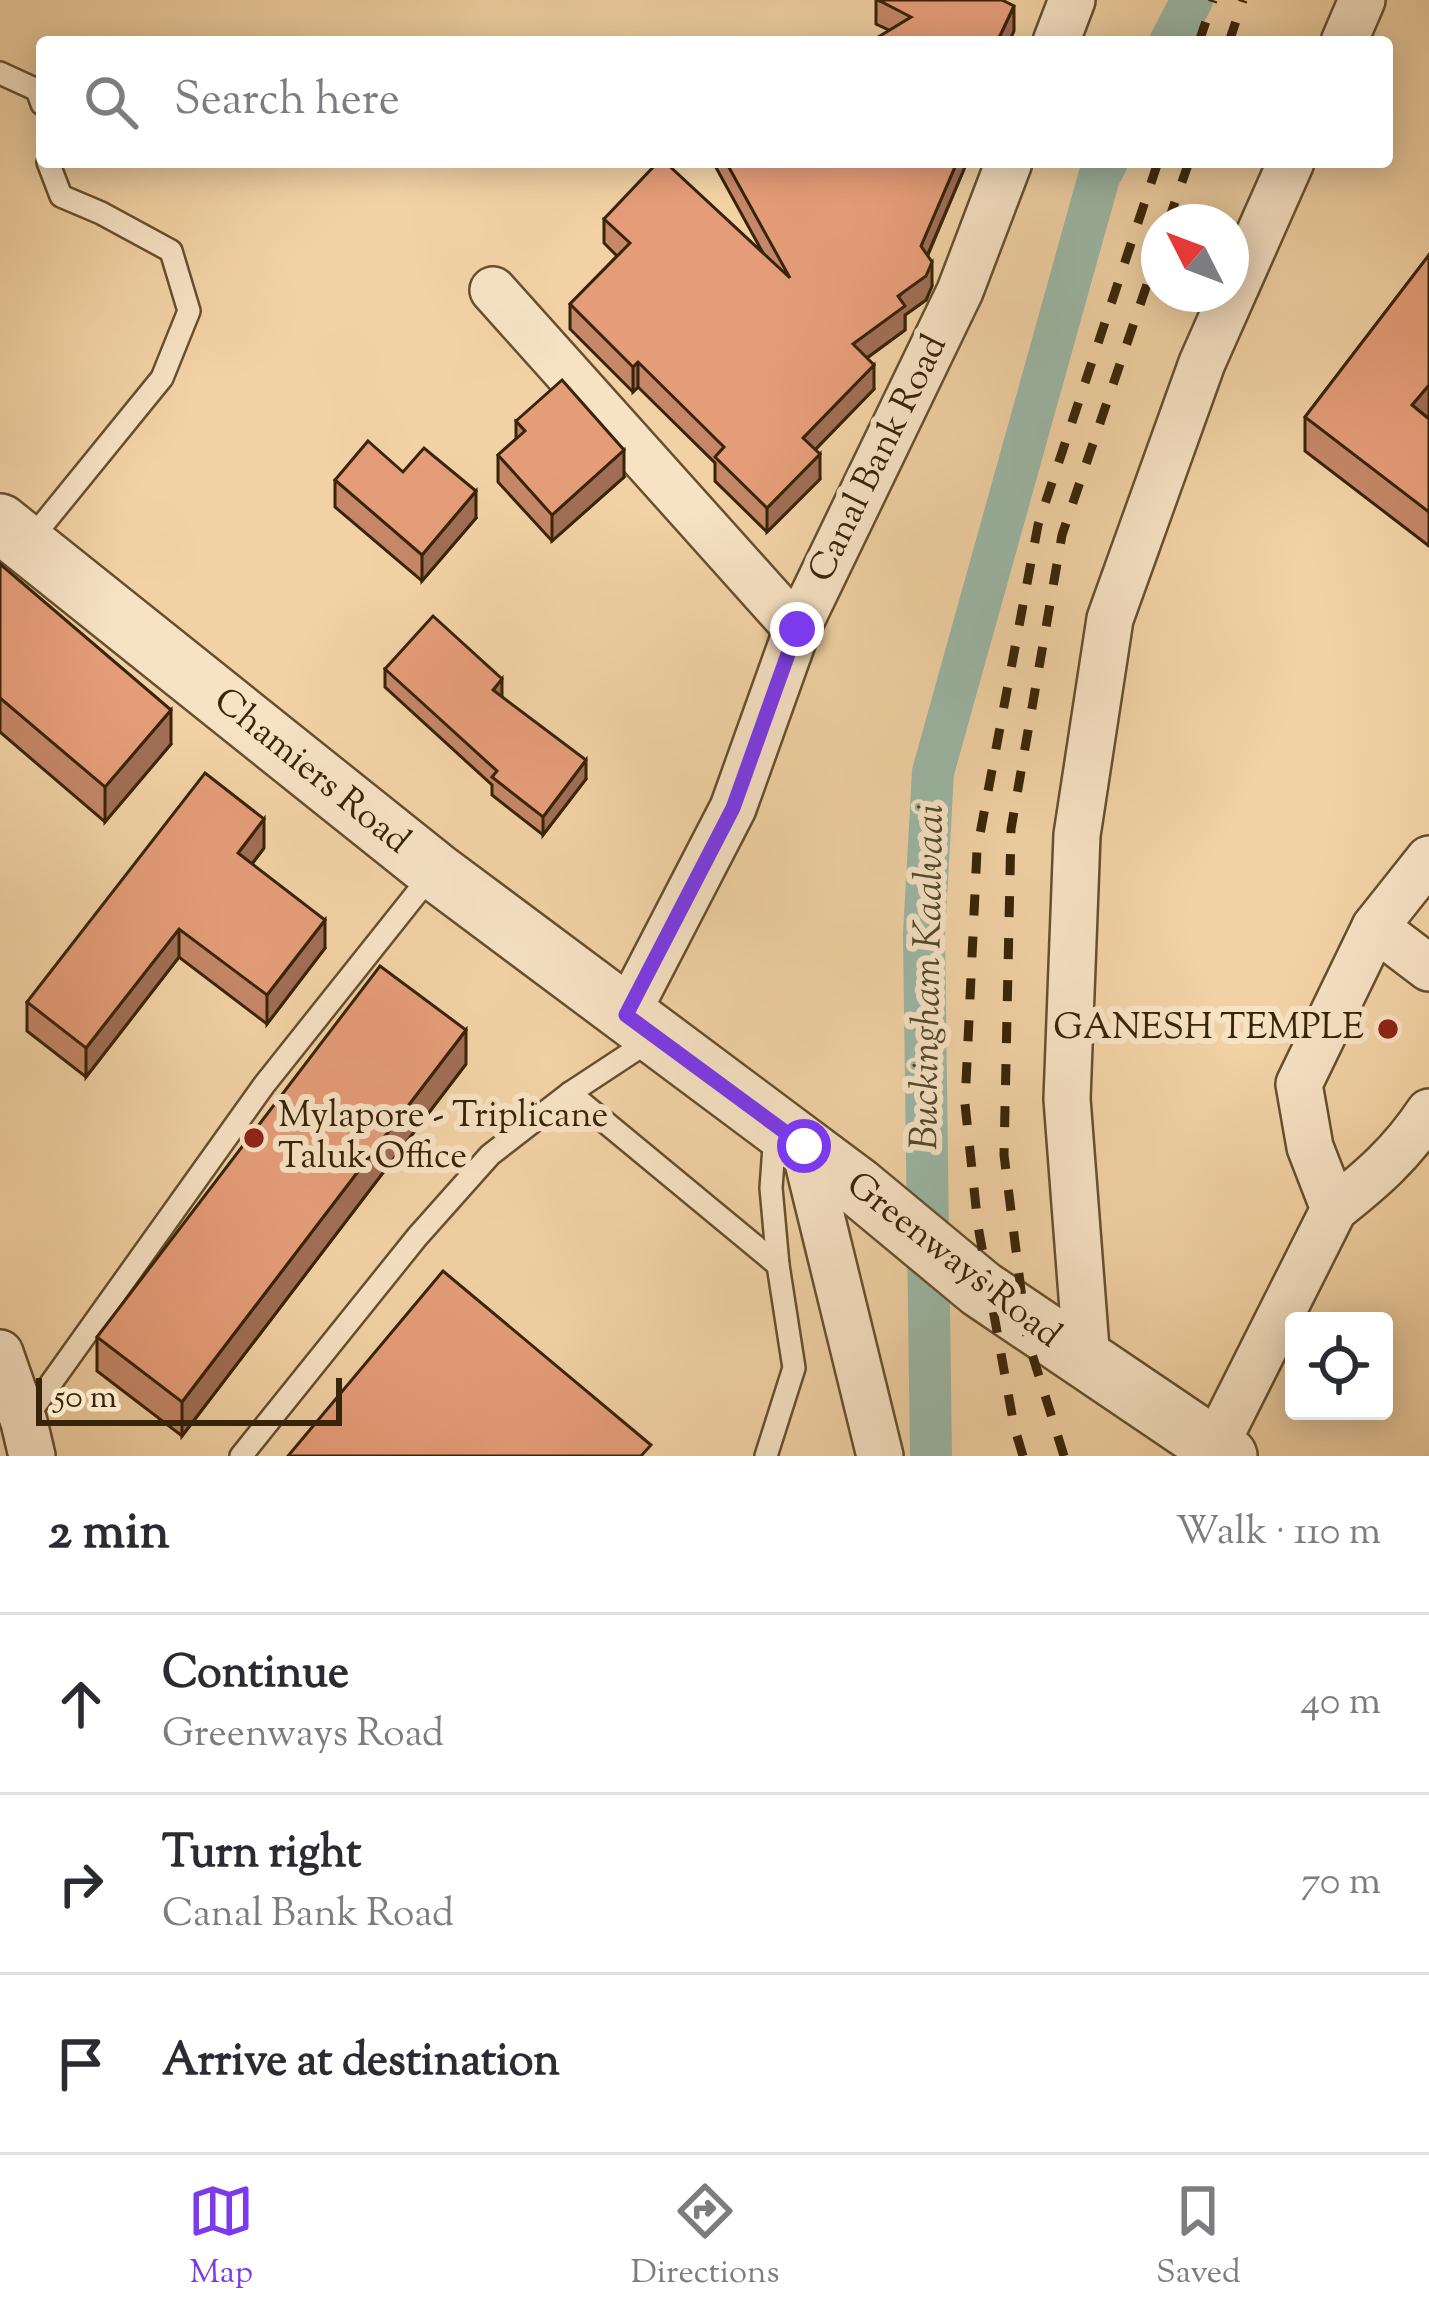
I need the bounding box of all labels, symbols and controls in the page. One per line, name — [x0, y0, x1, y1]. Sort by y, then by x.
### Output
search box — [36, 36, 1393, 168]
icon: search — [78, 69, 144, 135]
text: Search here — [174, 70, 400, 135]
north arrow — [1141, 204, 1249, 312]
street label: Canal Bank Road — [797, 327, 961, 591]
route end — [770, 602, 824, 656]
street label: Chamiers Road — [202, 676, 420, 868]
water label: Buckingham Kaalvaai — [899, 804, 961, 1150]
place label: GANESH TEMPLE — [1053, 1003, 1364, 1055]
marker: GANESH TEMPLE — [1375, 1016, 1401, 1042]
place label: Mylapore - Triplicane Taluk Office — [278, 1091, 608, 1184]
route start — [777, 1119, 831, 1173]
marker: Mylapore - Triplicane Taluk Office — [241, 1125, 267, 1151]
street label: Greenways Road — [834, 1160, 1072, 1362]
map controls — [1285, 1312, 1393, 1420]
button: locate — [1285, 1312, 1393, 1420]
scale bar — [36, 1372, 342, 1425]
text: 50 m — [54, 1375, 117, 1423]
text: 2 min — [48, 1498, 170, 1571]
text: Walk · 110 m — [1176, 1506, 1381, 1562]
text: Continue — [162, 1643, 349, 1708]
icon: ahead — [48, 1671, 114, 1737]
text: 40 m — [1301, 1676, 1381, 1732]
text: Greenways Road — [162, 1708, 444, 1764]
text: Turn right — [162, 1823, 361, 1888]
icon: right — [48, 1851, 114, 1917]
text: 70 m — [1301, 1856, 1381, 1912]
text: Canal Bank Road — [162, 1888, 454, 1944]
icon: arrive — [48, 2031, 114, 2097]
text: Arrive at destination — [162, 2031, 560, 2096]
tab: Map — [188, 2178, 254, 2298]
tab: Directions — [631, 2178, 780, 2298]
tab: Saved — [1156, 2178, 1241, 2298]

